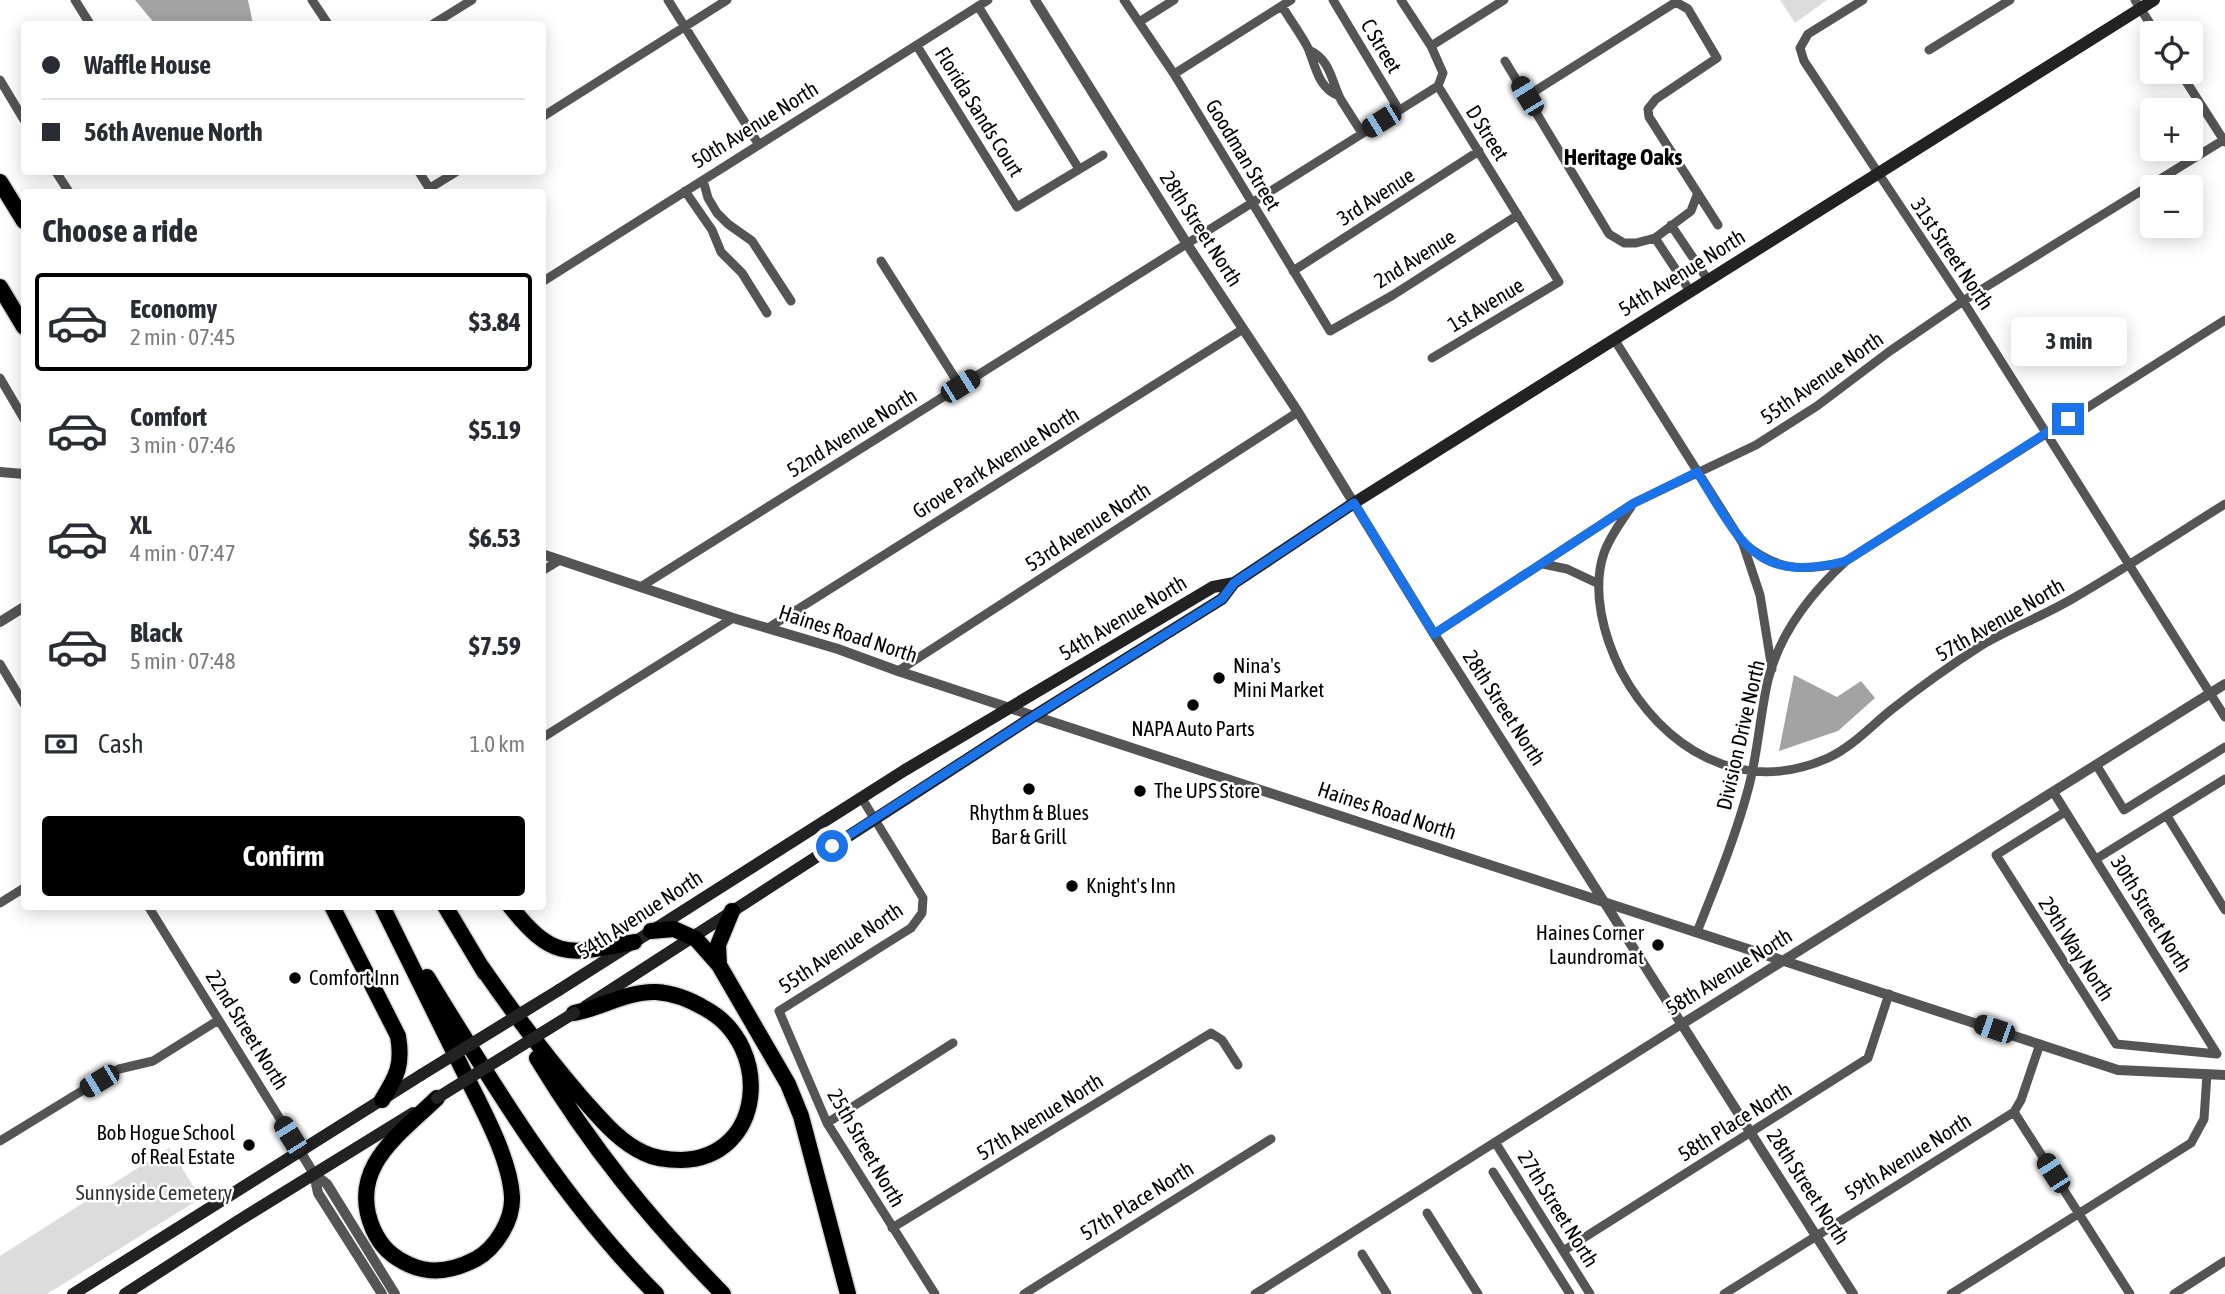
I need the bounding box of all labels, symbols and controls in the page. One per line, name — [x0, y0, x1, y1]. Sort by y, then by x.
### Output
street label: C Street — [1357, 14, 1407, 77]
map controls — [2140, 21, 2203, 238]
button: locate — [2140, 21, 2203, 84]
street label: Florida Sands Court — [931, 42, 1029, 181]
text: Waffle House — [84, 50, 211, 80]
car — [1508, 73, 1547, 119]
street label: 50th Avenue North — [687, 76, 822, 173]
street label: Goodman Street — [1201, 95, 1286, 214]
button: + — [2140, 98, 2203, 161]
street label: D Street — [1462, 100, 1514, 165]
car — [1358, 101, 1405, 141]
text: 56th Avenue North — [84, 117, 263, 147]
district label: Heritage Oaks — [1564, 144, 1682, 170]
street label: 3rd Avenue — [1332, 162, 1418, 230]
street label: 28th Street North — [1156, 166, 1248, 290]
button: − — [2140, 175, 2203, 238]
street label: 31st Street North — [1907, 193, 1999, 314]
text: Choose a ride — [42, 212, 198, 249]
street label: 2nd Avenue — [1370, 224, 1459, 292]
street label: 54th Avenue North — [1614, 224, 1749, 321]
street label: 1st Avenue — [1443, 272, 1528, 336]
icon: car — [46, 291, 109, 354]
text: Economy — [130, 294, 217, 324]
text: $3.84 — [469, 307, 521, 337]
callout: 3 min — [2010, 318, 2126, 366]
text: 2 min · 07:45 — [130, 324, 236, 350]
street label: 55th Avenue North — [1755, 326, 1887, 428]
text: 3 min — [2046, 328, 2092, 354]
car — [937, 366, 984, 406]
street label: 52nd Avenue North — [782, 383, 921, 482]
icon: car — [46, 399, 109, 462]
street label: Grove Park Avenue North — [908, 401, 1083, 523]
text: Comfort — [130, 402, 207, 432]
route end — [2052, 403, 2084, 435]
text: $5.19 — [469, 415, 521, 445]
text: 3 min · 07:46 — [130, 432, 236, 458]
street label: 53rd Avenue North — [1020, 477, 1154, 576]
icon: car — [46, 507, 109, 570]
text: XL — [130, 510, 152, 540]
text: $6.53 — [469, 523, 521, 553]
text: 4 min · 07:47 — [130, 540, 236, 566]
street label: 54th Avenue North — [1054, 570, 1191, 665]
street label: 57th Avenue North — [1931, 573, 2068, 666]
street label: Haines Road North — [776, 599, 921, 667]
icon: car — [46, 615, 109, 678]
text: Black — [130, 618, 182, 648]
text: $7.59 — [469, 631, 521, 661]
street label: 28th Street North — [1459, 645, 1551, 769]
text: 5 min · 07:48 — [130, 648, 236, 674]
place label: Nina's Mini Market — [1233, 653, 1324, 701]
street label: Division Drive North — [1711, 657, 1769, 812]
marker: Nina's Mini Market — [1211, 670, 1227, 686]
marker: NAPA Auto Parts — [1185, 697, 1201, 713]
place label: NAPA Auto Parts — [1131, 716, 1255, 740]
icon: cash — [42, 725, 80, 763]
text: Cash — [98, 729, 144, 759]
text: 1.0 km — [469, 731, 525, 757]
street label: Haines Road North — [1315, 776, 1460, 844]
place label: The UPS Store — [1154, 778, 1260, 802]
marker: Rhythm & Blues Bar & Grill — [1021, 781, 1037, 797]
marker: The UPS Store — [1132, 783, 1148, 799]
place label: Rhythm & Blues Bar & Grill — [969, 800, 1089, 848]
button: Confirm — [42, 816, 525, 896]
route start — [816, 830, 848, 862]
street label: 30th Street North — [2107, 851, 2197, 976]
street label: 54th Avenue North — [572, 865, 707, 964]
place label: Knight's Inn — [1086, 873, 1176, 897]
marker: Knight's Inn — [1064, 878, 1080, 894]
street label: 29th Way North — [2034, 892, 2119, 1005]
street label: 55th Avenue North — [774, 897, 907, 997]
place label: Haines Corner Laundromat — [1536, 920, 1645, 968]
street label: 58th Avenue North — [1661, 923, 1796, 1020]
marker: Haines Corner Laundromat — [1650, 937, 1666, 953]
street label: 22nd Street North — [202, 965, 294, 1094]
place label: Comfort Inn — [309, 965, 400, 989]
marker: Comfort Inn — [287, 970, 303, 986]
car — [1971, 1012, 2018, 1046]
car — [76, 1061, 123, 1101]
street label: 57th Avenue North — [972, 1068, 1107, 1165]
street label: 58th Place North — [1673, 1077, 1796, 1166]
street label: 25th Street North — [823, 1084, 910, 1211]
street label: 59th Avenue North — [1840, 1108, 1975, 1205]
car — [270, 1113, 311, 1159]
place label: Bob Hogue School of Real Estate — [97, 1120, 235, 1168]
street label: 28th Street North — [1763, 1124, 1855, 1248]
marker: Bob Hogue School of Real Estate — [241, 1137, 257, 1153]
street label: 27th Street North — [1514, 1146, 1604, 1271]
car — [2033, 1150, 2074, 1196]
street label: 57th Place North — [1075, 1156, 1198, 1245]
park label: Sunnyside Cemetery — [76, 1180, 233, 1204]

